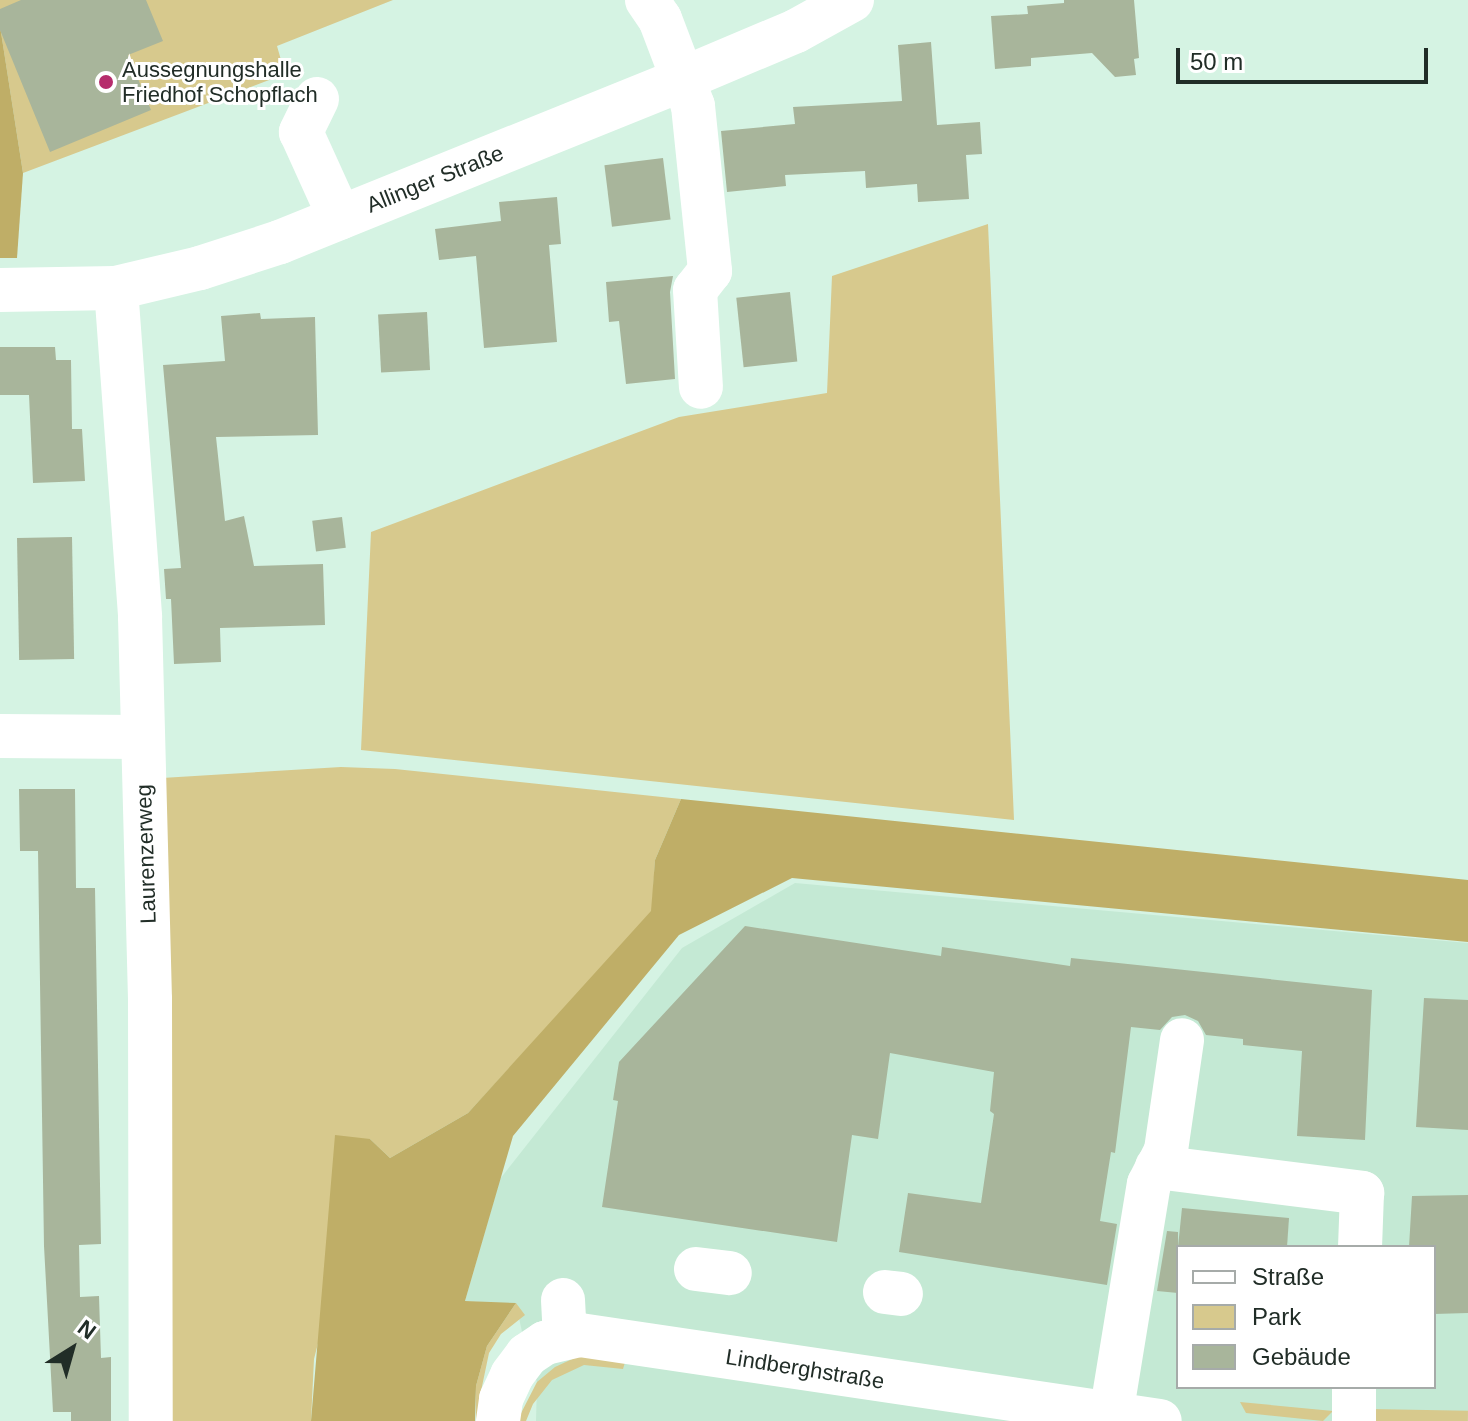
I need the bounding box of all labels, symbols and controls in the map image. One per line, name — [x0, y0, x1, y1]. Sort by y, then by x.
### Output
scale bar — [1180, 32, 1432, 82]
text: 50 m — [1190, 48, 1243, 75]
place label: Aussegnungshalle Friedhof Schopflach — [122, 56, 318, 108]
marker: Aussegnungshalle Friedhof Schopflach — [97, 73, 115, 91]
street label: Allinger Straße — [363, 140, 507, 218]
street label: Laurenzerweg — [130, 784, 162, 924]
legend — [1176, 1245, 1436, 1389]
text: Straße — [1252, 1263, 1324, 1290]
text: Park — [1252, 1303, 1301, 1330]
north arrow — [32, 1309, 112, 1389]
text: N — [73, 1315, 101, 1344]
street label: Lindberghstraße — [724, 1343, 886, 1395]
text: Gebäude — [1252, 1343, 1351, 1370]

